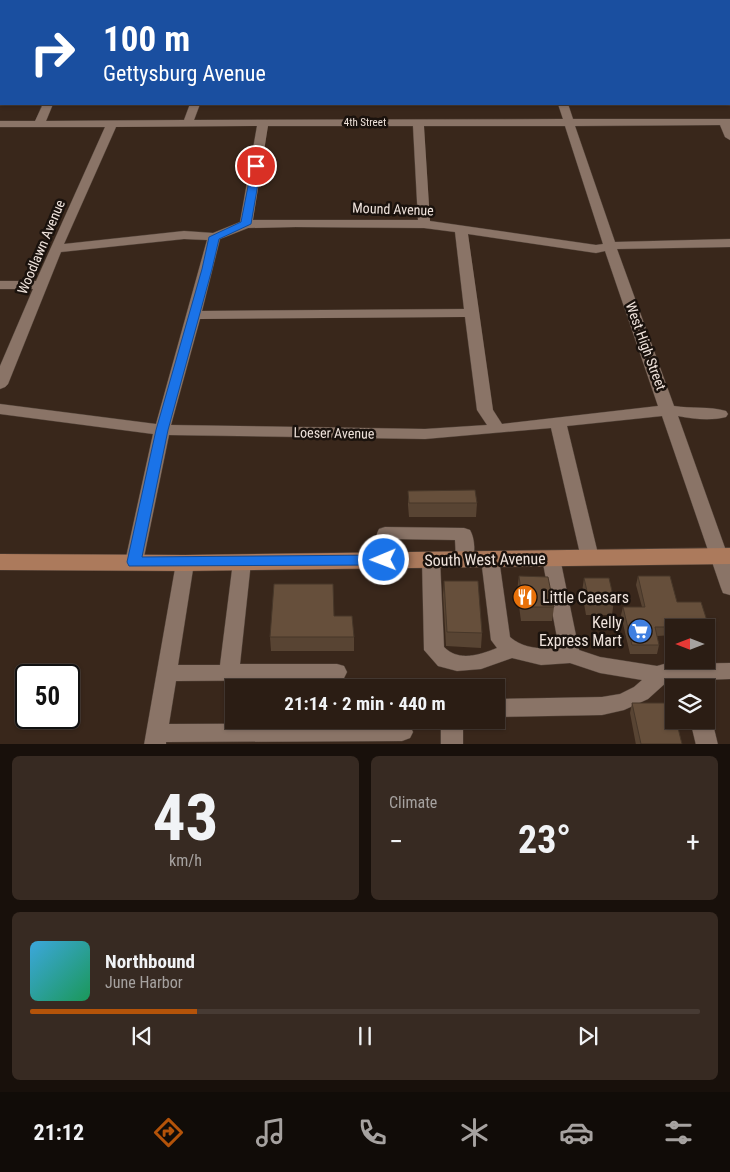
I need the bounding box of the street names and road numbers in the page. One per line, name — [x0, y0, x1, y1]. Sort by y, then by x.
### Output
street label: 4th Street — [344, 116, 386, 129]
street label: Woodlawn Avenue — [14, 197, 68, 297]
street label: Mound Avenue — [352, 200, 434, 218]
street label: West High Street — [623, 300, 669, 392]
street label: Loeser Avenue — [293, 424, 375, 442]
street label: South West Avenue — [424, 549, 546, 570]

